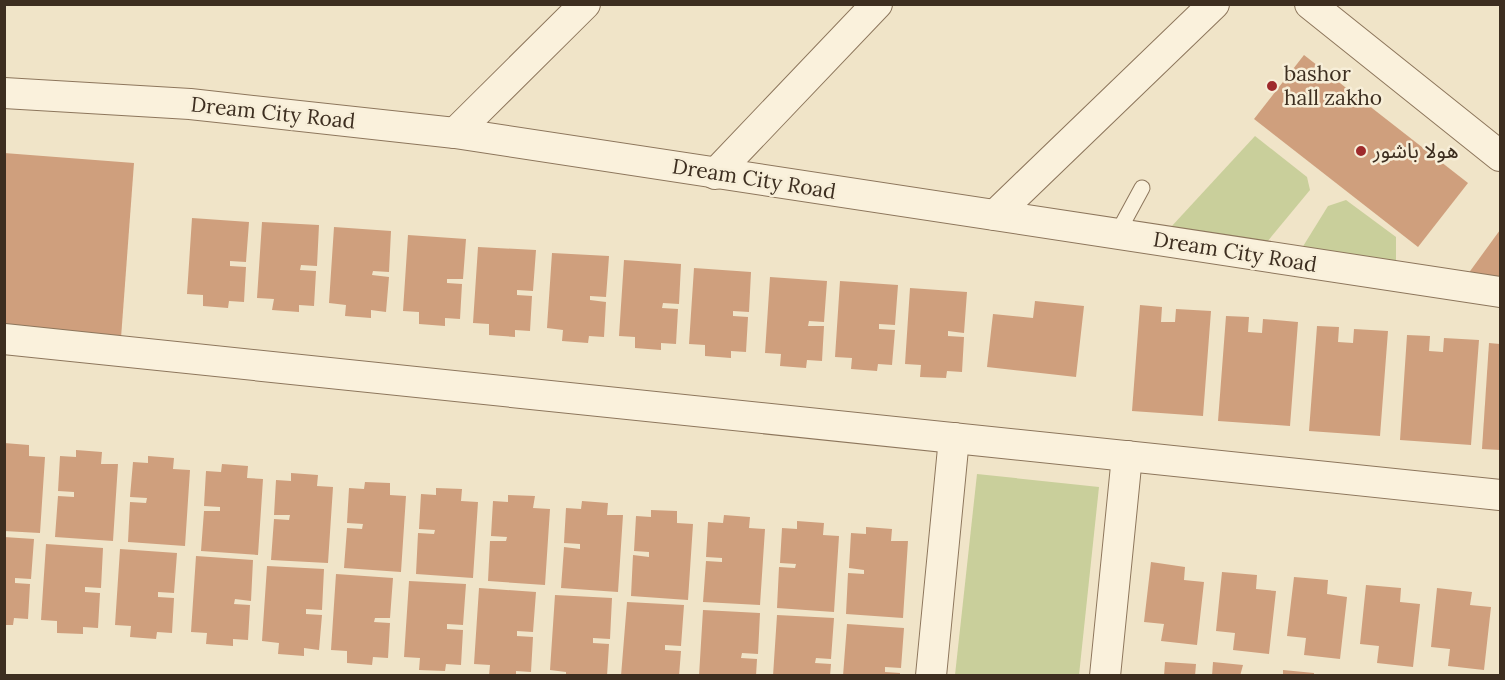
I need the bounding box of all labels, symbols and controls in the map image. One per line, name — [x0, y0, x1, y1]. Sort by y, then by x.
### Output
place label: bashor hall zakho — [1284, 60, 1382, 111]
marker: bashor hall zakho — [1265, 79, 1279, 93]
street label: Dream City Road — [189, 90, 357, 135]
place label: هولا باشور — [1372, 137, 1459, 164]
marker: هولا باشور — [1354, 144, 1368, 158]
street label: Dream City Road — [670, 152, 838, 205]
street label: Dream City Road — [1151, 225, 1319, 278]

